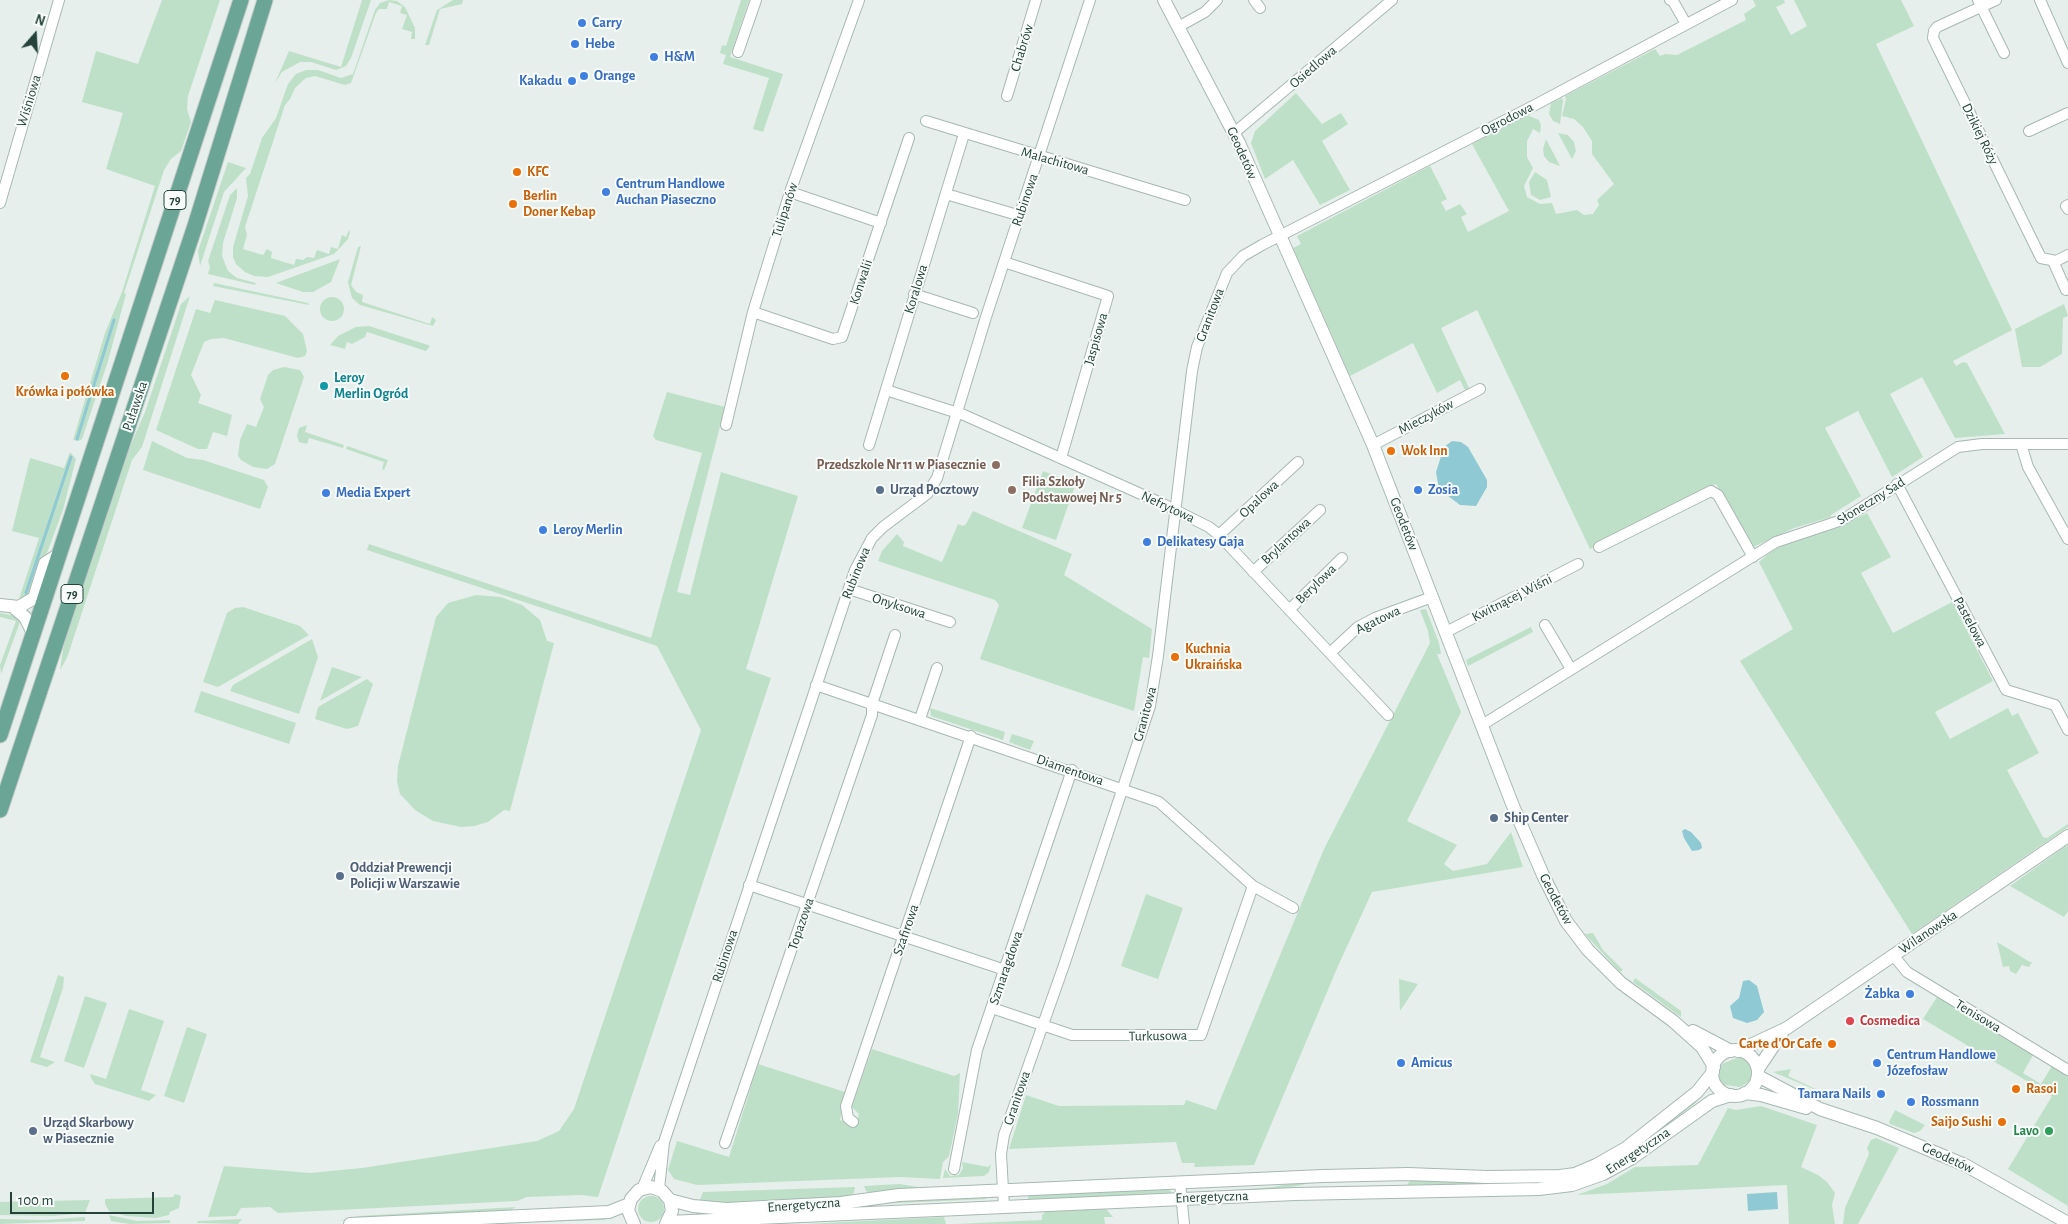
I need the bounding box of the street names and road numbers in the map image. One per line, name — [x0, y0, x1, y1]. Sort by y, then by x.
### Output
street label: Chabrów — [1007, 22, 1037, 74]
street label: Osiedlowa — [1286, 42, 1340, 92]
street label: Wiśniowa — [13, 73, 45, 129]
street label: Ogrodowa — [1478, 99, 1536, 139]
street label: Dzikiej Róży — [1958, 101, 2002, 167]
street label: Geodetów — [1223, 124, 1261, 182]
street label: Malachitowa — [1019, 143, 1091, 179]
street label: Rubinowa — [1008, 171, 1042, 229]
street label: Tulipanów — [768, 180, 802, 240]
road number: 79 — [164, 190, 186, 210]
street label: Konwalii — [846, 257, 876, 307]
street label: Koralowa — [901, 262, 931, 316]
street label: Granitowa — [1192, 286, 1228, 344]
street label: Jaspisowa — [1081, 311, 1111, 367]
street label: Puławska — [119, 379, 151, 433]
street label: Mieczyków — [1395, 395, 1457, 439]
street label: Słoneczny Sad — [1834, 473, 1908, 529]
street label: Opalowa — [1236, 476, 1282, 522]
street label: Nefrytowa — [1138, 487, 1198, 527]
street label: Geodetów — [1386, 495, 1422, 553]
street label: Brylantowa — [1258, 514, 1314, 568]
street label: Rubinowa — [838, 544, 874, 602]
street label: Berylowa — [1292, 560, 1340, 608]
street label: Kwitnącej Wiśni — [1469, 571, 1555, 625]
road number: 79 — [61, 584, 83, 604]
street label: Onyksowa — [870, 589, 928, 623]
street label: Pastelowa — [1950, 594, 1990, 650]
street label: Agatowa — [1353, 602, 1403, 638]
street label: Granitowa — [1130, 685, 1160, 743]
street label: Diamentowa — [1034, 751, 1106, 789]
street label: Geodetów — [1536, 871, 1576, 927]
street label: Topazowa — [784, 896, 818, 952]
street label: Szafirowa — [889, 902, 923, 958]
street label: Wilanowska — [1896, 906, 1960, 958]
street label: Rubinowa — [709, 927, 741, 985]
street label: Szmaragdowa — [985, 929, 1027, 1007]
street label: Tenisowa — [1952, 996, 2004, 1036]
street label: Turkusowa — [1129, 1027, 1187, 1045]
street label: Granitowa — [1000, 1069, 1034, 1127]
street label: Energetyczna — [1603, 1124, 1673, 1178]
street label: Geodetów — [1919, 1139, 1977, 1177]
street label: Energetyczna — [1175, 1187, 1249, 1207]
street label: Energetyczna — [767, 1194, 841, 1216]

